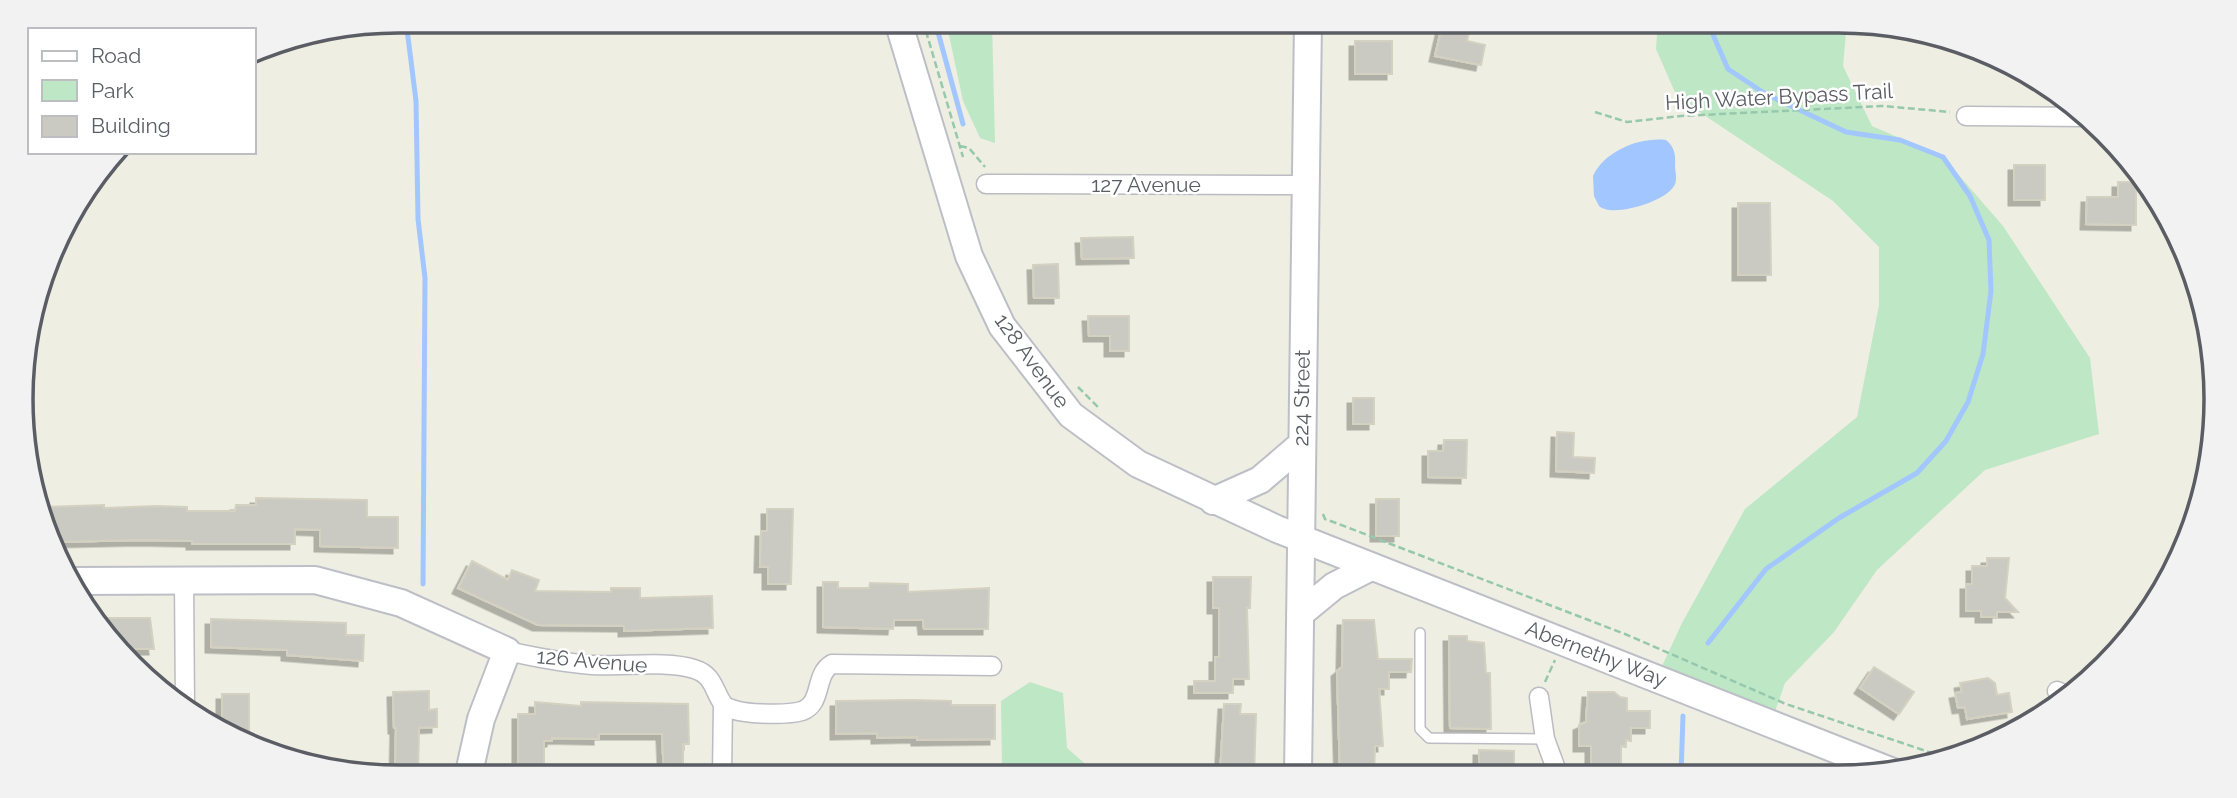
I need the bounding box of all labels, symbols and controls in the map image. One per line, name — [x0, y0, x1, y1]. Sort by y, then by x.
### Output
legend — [28, 28, 256, 154]
text: Road — [91, 43, 141, 68]
text: Park — [91, 78, 134, 103]
street label: High Water Bypass Trail — [1664, 78, 1894, 115]
text: Building — [91, 113, 171, 138]
street label: 127 Avenue — [1091, 172, 1201, 197]
street label: 128 Avenue — [990, 309, 1075, 413]
street label: 224 Street — [1288, 349, 1315, 447]
street label: Abernethy Way — [1522, 615, 1670, 692]
street label: 126 Avenue — [536, 643, 648, 678]

